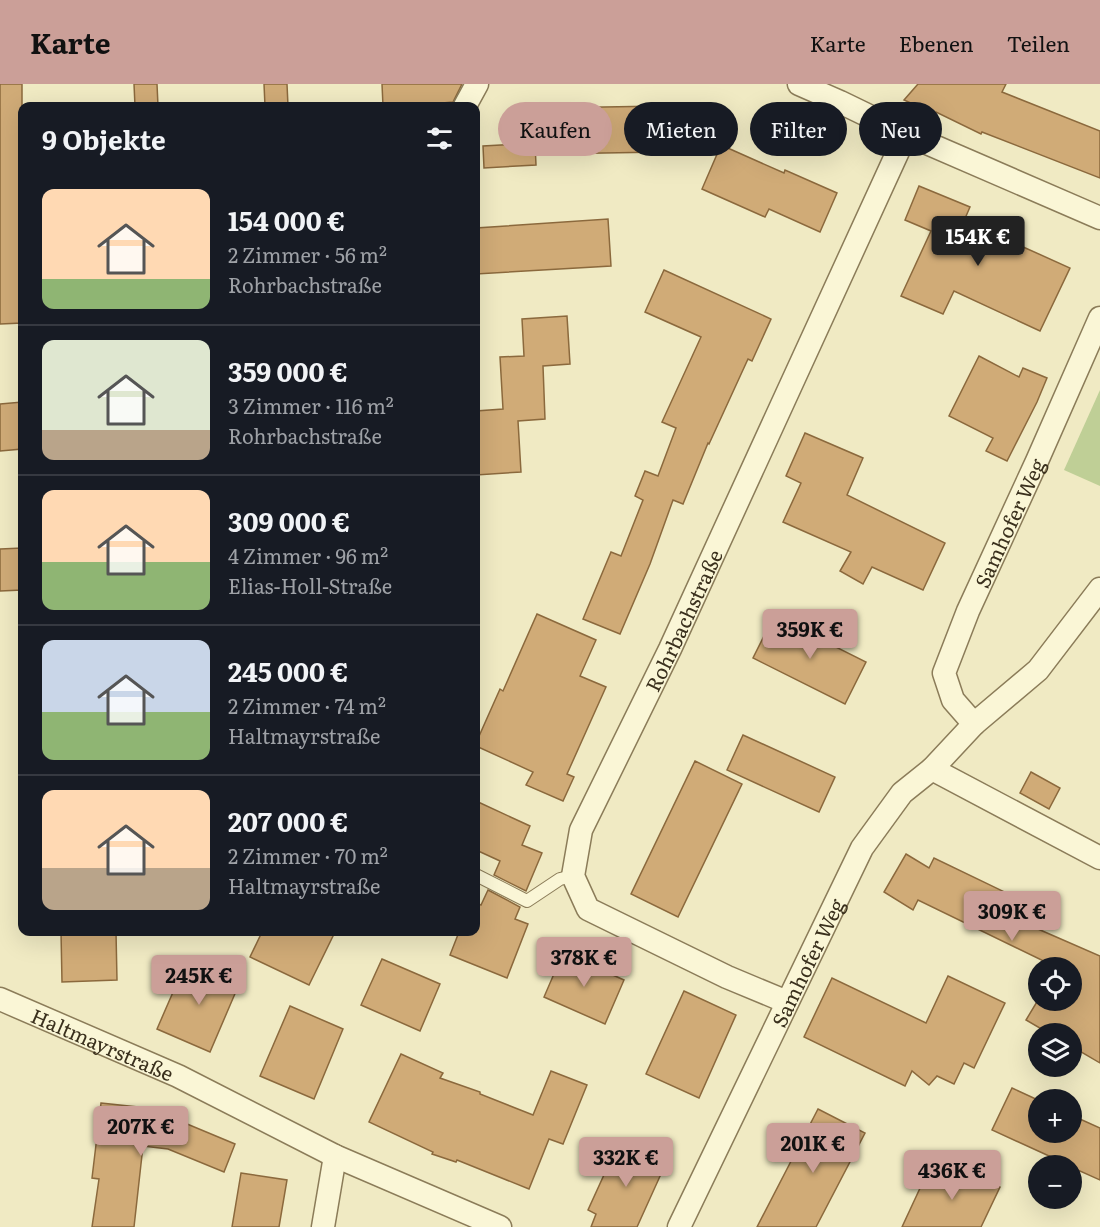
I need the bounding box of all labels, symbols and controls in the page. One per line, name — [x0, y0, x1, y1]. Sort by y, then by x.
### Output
text: Karte — [30, 21, 111, 63]
text: Karte — [810, 27, 866, 58]
text: Ebenen — [899, 27, 974, 58]
text: Teilen — [1007, 27, 1070, 58]
chip: Kaufen — [498, 102, 612, 156]
chip: Mieten — [624, 102, 738, 156]
chip: Filter — [750, 102, 847, 156]
chip: Neu — [859, 102, 942, 156]
text: 9 Objekte — [42, 119, 166, 158]
icon: filters — [423, 122, 456, 155]
text: 154 000 € — [228, 200, 345, 239]
icon: home — [90, 213, 162, 285]
pin: 154K € — [929, 216, 1027, 267]
text: 154K € — [946, 220, 1010, 250]
text: 2 Zimmer · 56 m² — [228, 239, 387, 269]
text: Rohrbachstraße — [228, 269, 382, 299]
text: 359 000 € — [228, 351, 348, 390]
icon: home — [90, 364, 162, 436]
text: 3 Zimmer · 116 m² — [228, 390, 394, 420]
text: Rohrbachstraße — [228, 420, 382, 450]
street label: Samhofer Weg — [966, 452, 1052, 592]
text: 309 000 € — [228, 501, 350, 540]
icon: home — [90, 514, 162, 586]
text: 4 Zimmer · 96 m² — [228, 540, 388, 570]
street label: Rohrbachstraße — [637, 544, 729, 696]
text: Elias-Holl-Straße — [228, 570, 392, 600]
pin: 359K € — [761, 609, 859, 660]
text: 359K € — [777, 613, 843, 643]
text: 245 000 € — [228, 651, 348, 690]
icon: home — [90, 664, 162, 736]
text: 2 Zimmer · 74 m² — [228, 690, 386, 720]
text: Haltmayrstraße — [228, 720, 380, 750]
text: 207 000 € — [228, 801, 348, 840]
icon: home — [90, 814, 162, 886]
text: 2 Zimmer · 70 m² — [228, 840, 388, 870]
text: Haltmayrstraße — [228, 870, 380, 900]
pin: 309K € — [963, 891, 1061, 942]
street label: Samhofer Weg — [763, 892, 851, 1032]
text: 309K € — [978, 895, 1046, 925]
pin: 378K € — [535, 937, 633, 988]
text: 378K € — [551, 941, 617, 971]
pin: 245K € — [150, 955, 248, 1006]
map controls — [1028, 957, 1082, 1209]
button: locate — [1028, 957, 1082, 1011]
text: 245K € — [165, 959, 233, 989]
street label: Haltmayrstraße — [27, 999, 179, 1088]
button: layers — [1028, 1023, 1082, 1077]
button: + — [1028, 1089, 1082, 1143]
pin: 207K € — [92, 1106, 190, 1157]
text: 207K € — [107, 1110, 175, 1140]
pin: 201K € — [764, 1123, 862, 1174]
text: 201K € — [781, 1127, 845, 1157]
pin: 332K € — [577, 1137, 675, 1188]
text: 332K € — [593, 1141, 659, 1171]
pin: 436K € — [903, 1150, 1001, 1201]
text: 436K € — [918, 1154, 986, 1184]
button: − — [1028, 1155, 1082, 1209]

